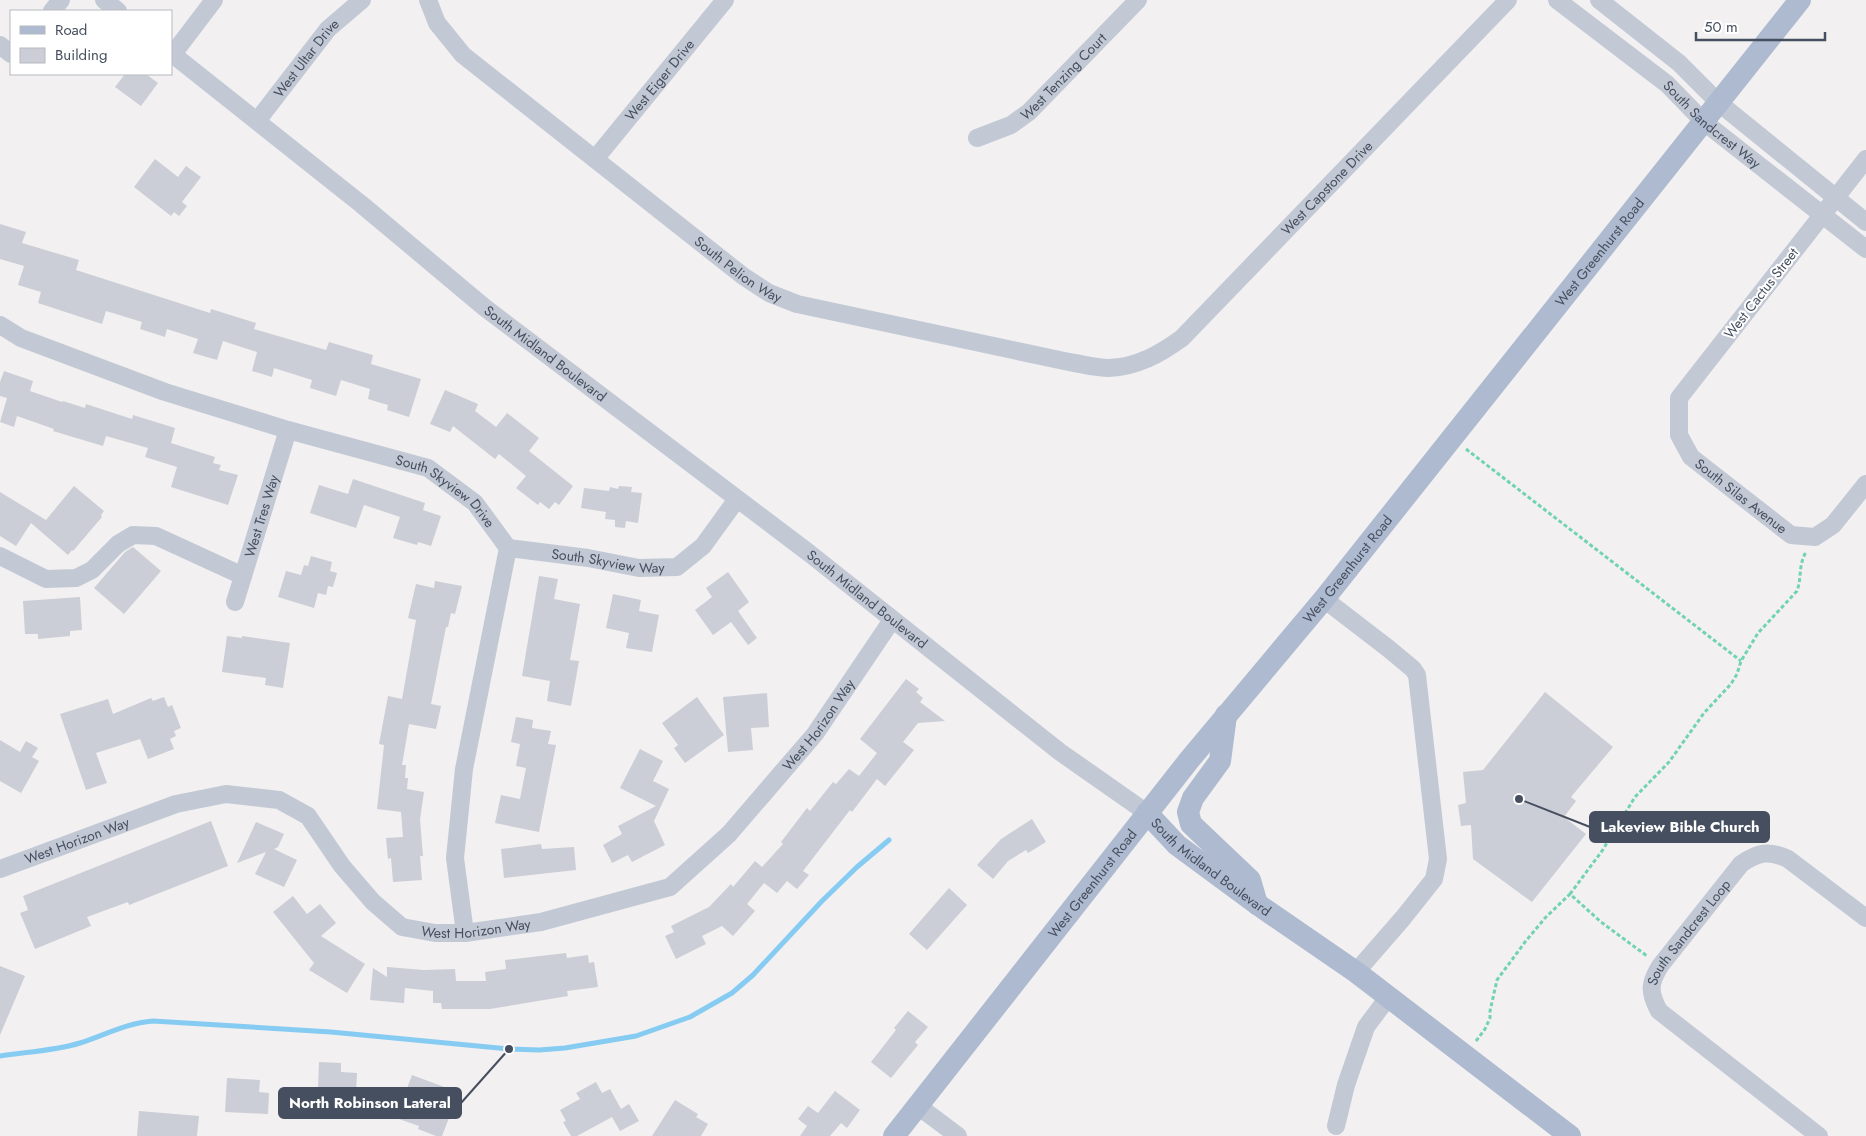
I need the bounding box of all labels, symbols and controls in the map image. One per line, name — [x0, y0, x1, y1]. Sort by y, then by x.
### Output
legend — [10, 10, 172, 75]
scale bar — [1696, 10, 1825, 42]
street label: West Ultar Drive — [269, 14, 343, 102]
text: 50 m — [1704, 16, 1738, 38]
text: Road — [55, 19, 87, 41]
street label: West Tenzing Court — [1016, 28, 1111, 125]
street label: West Eiger Drive — [620, 35, 699, 125]
text: Building — [55, 44, 107, 66]
street label: South Sandcrest Way — [1659, 76, 1766, 173]
street label: West Capstone Drive — [1276, 136, 1377, 240]
street label: West Greenhurst Road — [1550, 194, 1649, 311]
street label: South Pelion Way — [690, 231, 786, 307]
street label: West Cactus Street — [1719, 243, 1803, 343]
street label: South Midland Boulevard — [480, 300, 611, 406]
street label: South Skyview Drive — [393, 450, 500, 532]
street label: South Silas Avenue — [1691, 454, 1792, 539]
street label: West Tres Way — [239, 471, 284, 560]
street label: West Greenhurst Road — [1298, 511, 1397, 627]
street label: South Skyview Way — [550, 544, 666, 578]
street label: South Midland Boulevard — [803, 545, 932, 653]
street label: West Horizon Way — [778, 674, 860, 775]
street label: West Horizon Way — [22, 812, 133, 869]
callout: Lakeview Bible Church — [1590, 812, 1769, 842]
street label: South Midland Boulevard — [1146, 813, 1275, 921]
text: Lakeview Bible Church — [1600, 816, 1760, 838]
street label: West Greenhurst Road — [1043, 825, 1141, 942]
street label: South Sandcrest Loop — [1642, 875, 1735, 988]
street label: West Horizon Way — [420, 914, 533, 943]
callout: North Robinson Lateral — [279, 1088, 461, 1118]
text: North Robinson Lateral — [289, 1092, 451, 1114]

